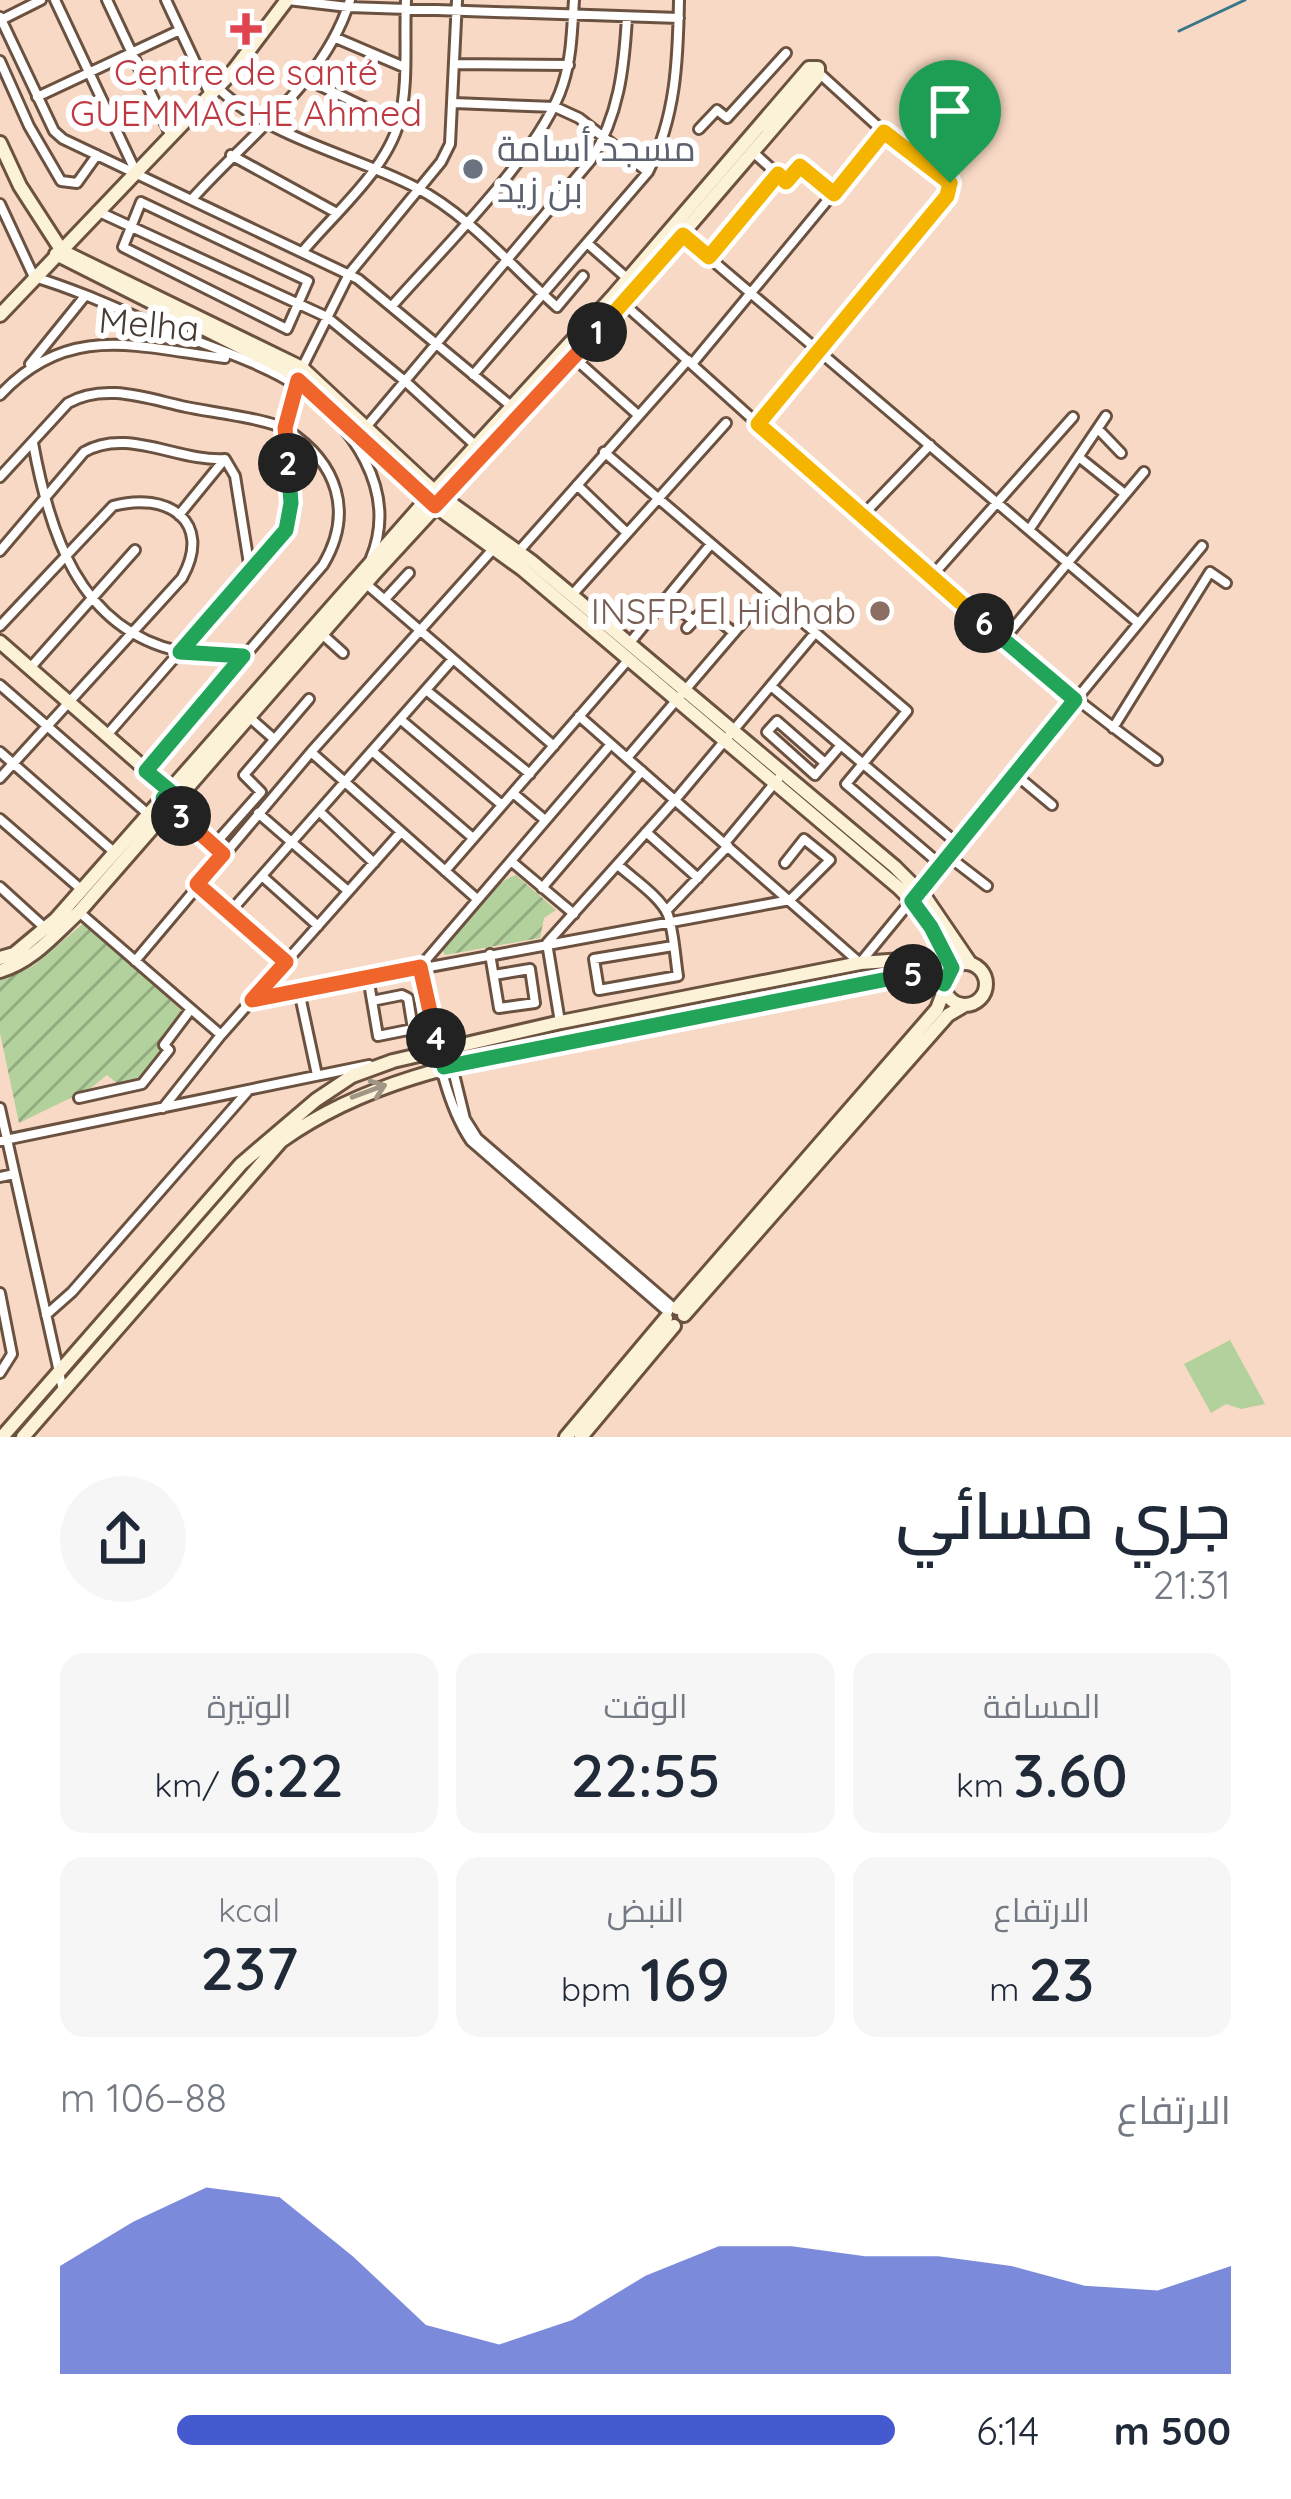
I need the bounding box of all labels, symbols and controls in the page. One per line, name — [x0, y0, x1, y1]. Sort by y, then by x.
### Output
marker: Centre de santé GUEMMACHE Ahmed — [230, 13, 262, 45]
place label: Centre de santé GUEMMACHE Ahmed — [70, 49, 422, 135]
pin — [899, 60, 1001, 183]
icon: arrive — [917, 78, 983, 144]
place label: مسجد أسامة بن زيد — [497, 125, 696, 211]
marker: مسجد أسامة بن زيد — [460, 156, 486, 182]
street label: Melha — [97, 297, 201, 350]
pin: 1 — [567, 302, 627, 362]
text: 1 — [591, 311, 603, 352]
pin: 2 — [258, 433, 318, 493]
text: 2 — [279, 442, 297, 483]
place label: INSFP El Hidhab — [591, 588, 856, 633]
pin: 6 — [954, 593, 1014, 653]
marker: INSFP El Hidhab — [867, 598, 893, 624]
text: 6 — [975, 602, 993, 643]
pin: 3 — [151, 786, 211, 846]
text: 3 — [172, 795, 190, 836]
pin: 5 — [883, 944, 943, 1004]
text: 5 — [903, 953, 923, 994]
pin: 4 — [406, 1008, 466, 1068]
text: 4 — [426, 1017, 446, 1058]
one-way arrow — [350, 1079, 387, 1101]
text: جري مسائي — [896, 1473, 1231, 1556]
button: share — [60, 1476, 186, 1602]
text: 21:31 — [1153, 1560, 1231, 1609]
text: الوتيرة — [207, 1685, 292, 1726]
text: الوقت — [603, 1685, 688, 1726]
text: المسافة — [983, 1685, 1101, 1726]
text: 6:22 — [229, 1737, 344, 1812]
text: 22:55 — [570, 1737, 721, 1812]
text: 3.60 — [1013, 1737, 1128, 1812]
text: /km — [155, 1764, 229, 1805]
text: km — [956, 1764, 1013, 1805]
text: kcal — [218, 1889, 280, 1930]
text: النبض — [607, 1889, 684, 1930]
text: الارتفاع — [994, 1889, 1090, 1930]
text: 237 — [200, 1930, 298, 2005]
text: 169 — [640, 1941, 730, 2016]
text: 23 — [1028, 1941, 1094, 2016]
text: bpm — [561, 1968, 640, 2009]
text: m — [989, 1968, 1028, 2009]
text: 88–106 m — [60, 2073, 227, 2122]
text: الارتفاع — [1117, 2085, 1231, 2134]
text: 6:14 — [976, 2406, 1039, 2455]
text: 500 m — [1114, 2406, 1231, 2455]

